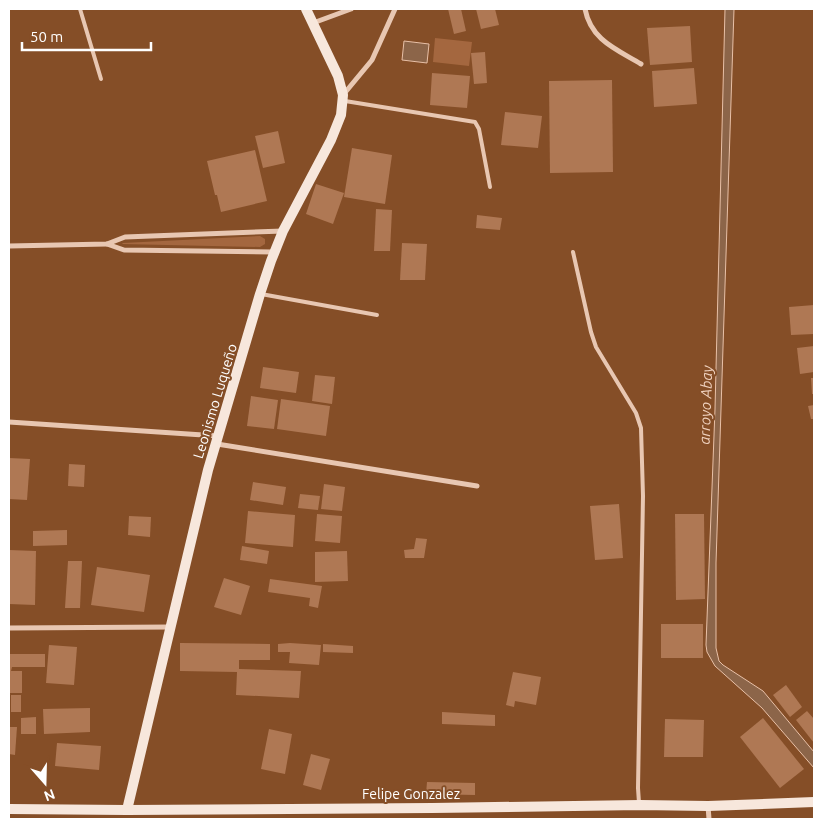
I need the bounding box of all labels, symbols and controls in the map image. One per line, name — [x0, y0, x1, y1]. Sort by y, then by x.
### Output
scale bar — [22, 20, 151, 52]
text: 50 m — [30, 28, 63, 45]
street label: Leonismo Luqueño — [190, 342, 240, 460]
water label: arroyo Abay — [696, 364, 715, 445]
north arrow — [20, 758, 70, 808]
text: N — [42, 786, 57, 805]
street label: Felipe Gonzalez — [362, 786, 460, 802]

